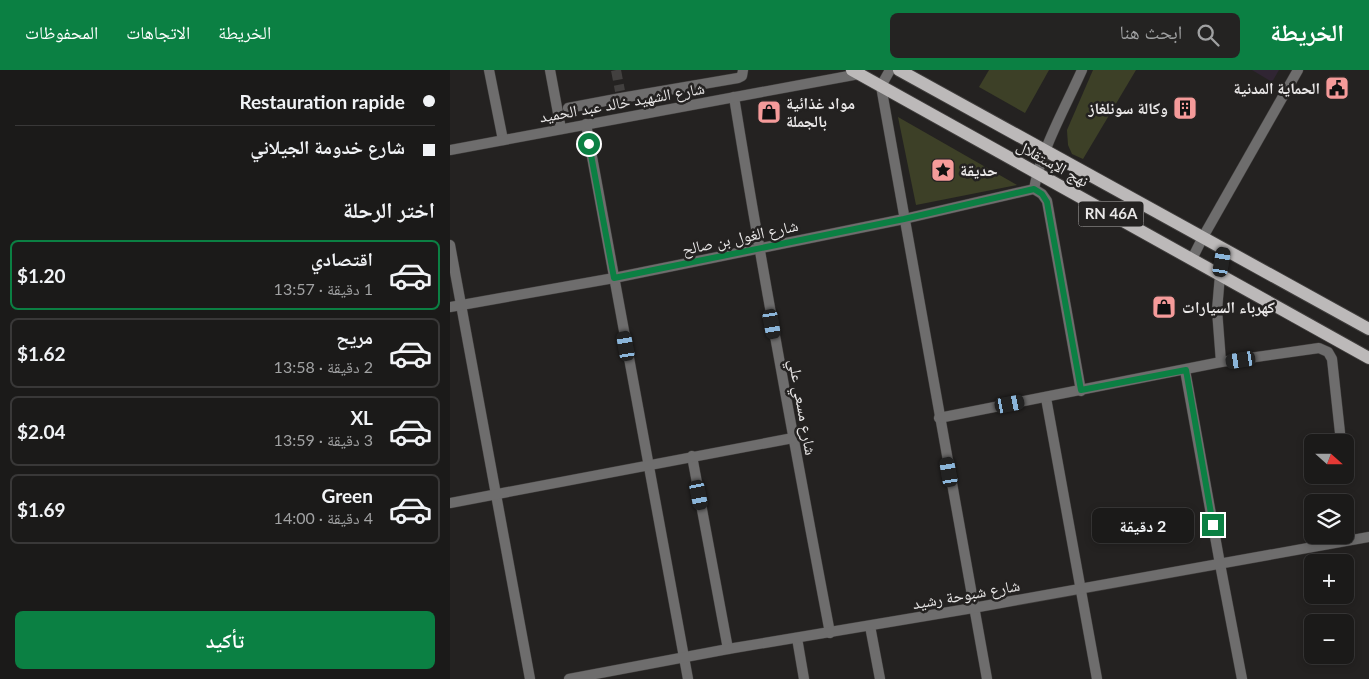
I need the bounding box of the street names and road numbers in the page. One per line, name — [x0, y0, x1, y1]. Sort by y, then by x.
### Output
street label: شارع الشهيد خالد عبد الحميد — [538, 78, 706, 127]
street label: نهج الإستقلال — [1013, 135, 1092, 192]
road number: RN 46A — [1078, 202, 1144, 226]
street label: شارع الغول بن صالح — [680, 215, 800, 260]
street label: شارع مسعي علي — [782, 357, 821, 457]
street label: شارع شبوحة رشيد — [911, 575, 1021, 614]

